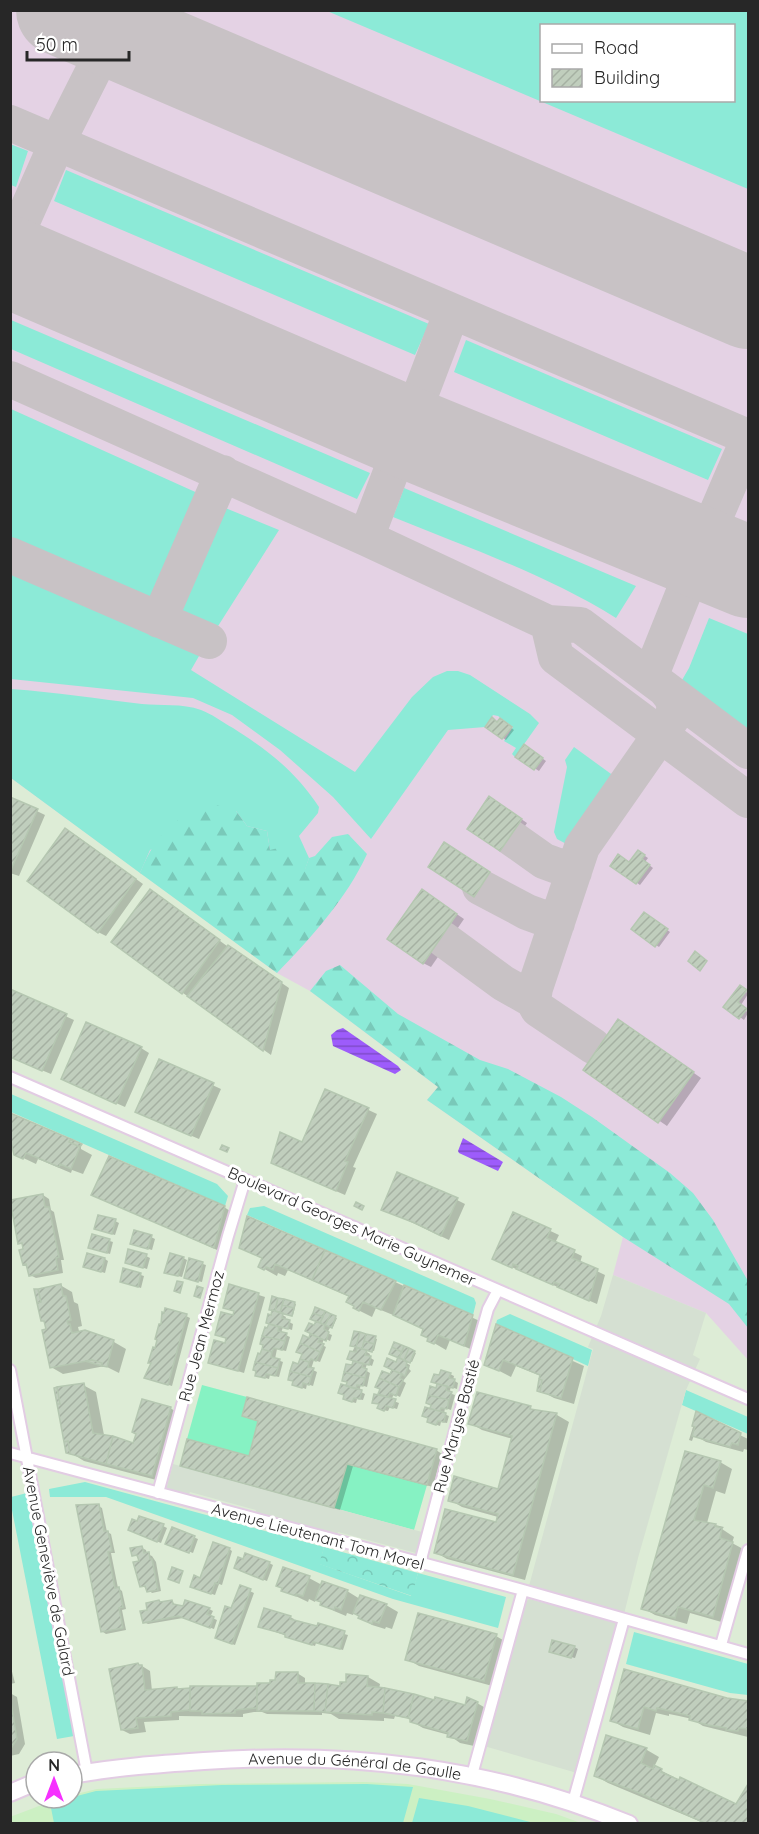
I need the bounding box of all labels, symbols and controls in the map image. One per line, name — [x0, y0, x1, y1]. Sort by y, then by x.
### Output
scale bar — [27, 24, 129, 62]
legend — [540, 24, 735, 102]
text: 50 m — [36, 33, 78, 56]
text: Road — [594, 36, 639, 59]
text: Building — [594, 66, 660, 89]
street label: Boulevard Georges Marie Guynemer — [225, 1162, 479, 1290]
street label: Rue Jean Mermoz — [174, 1268, 228, 1404]
street label: Rue Maryse Bastié — [429, 1357, 483, 1495]
street label: Avenue Geneviève de Galard — [19, 1464, 79, 1678]
street label: Avenue Lieutenant Tom Morel — [209, 1498, 427, 1574]
street label: Avenue du Général de Gaulle — [248, 1748, 463, 1784]
north arrow — [24, 1750, 84, 1810]
text: N — [48, 1755, 60, 1775]

